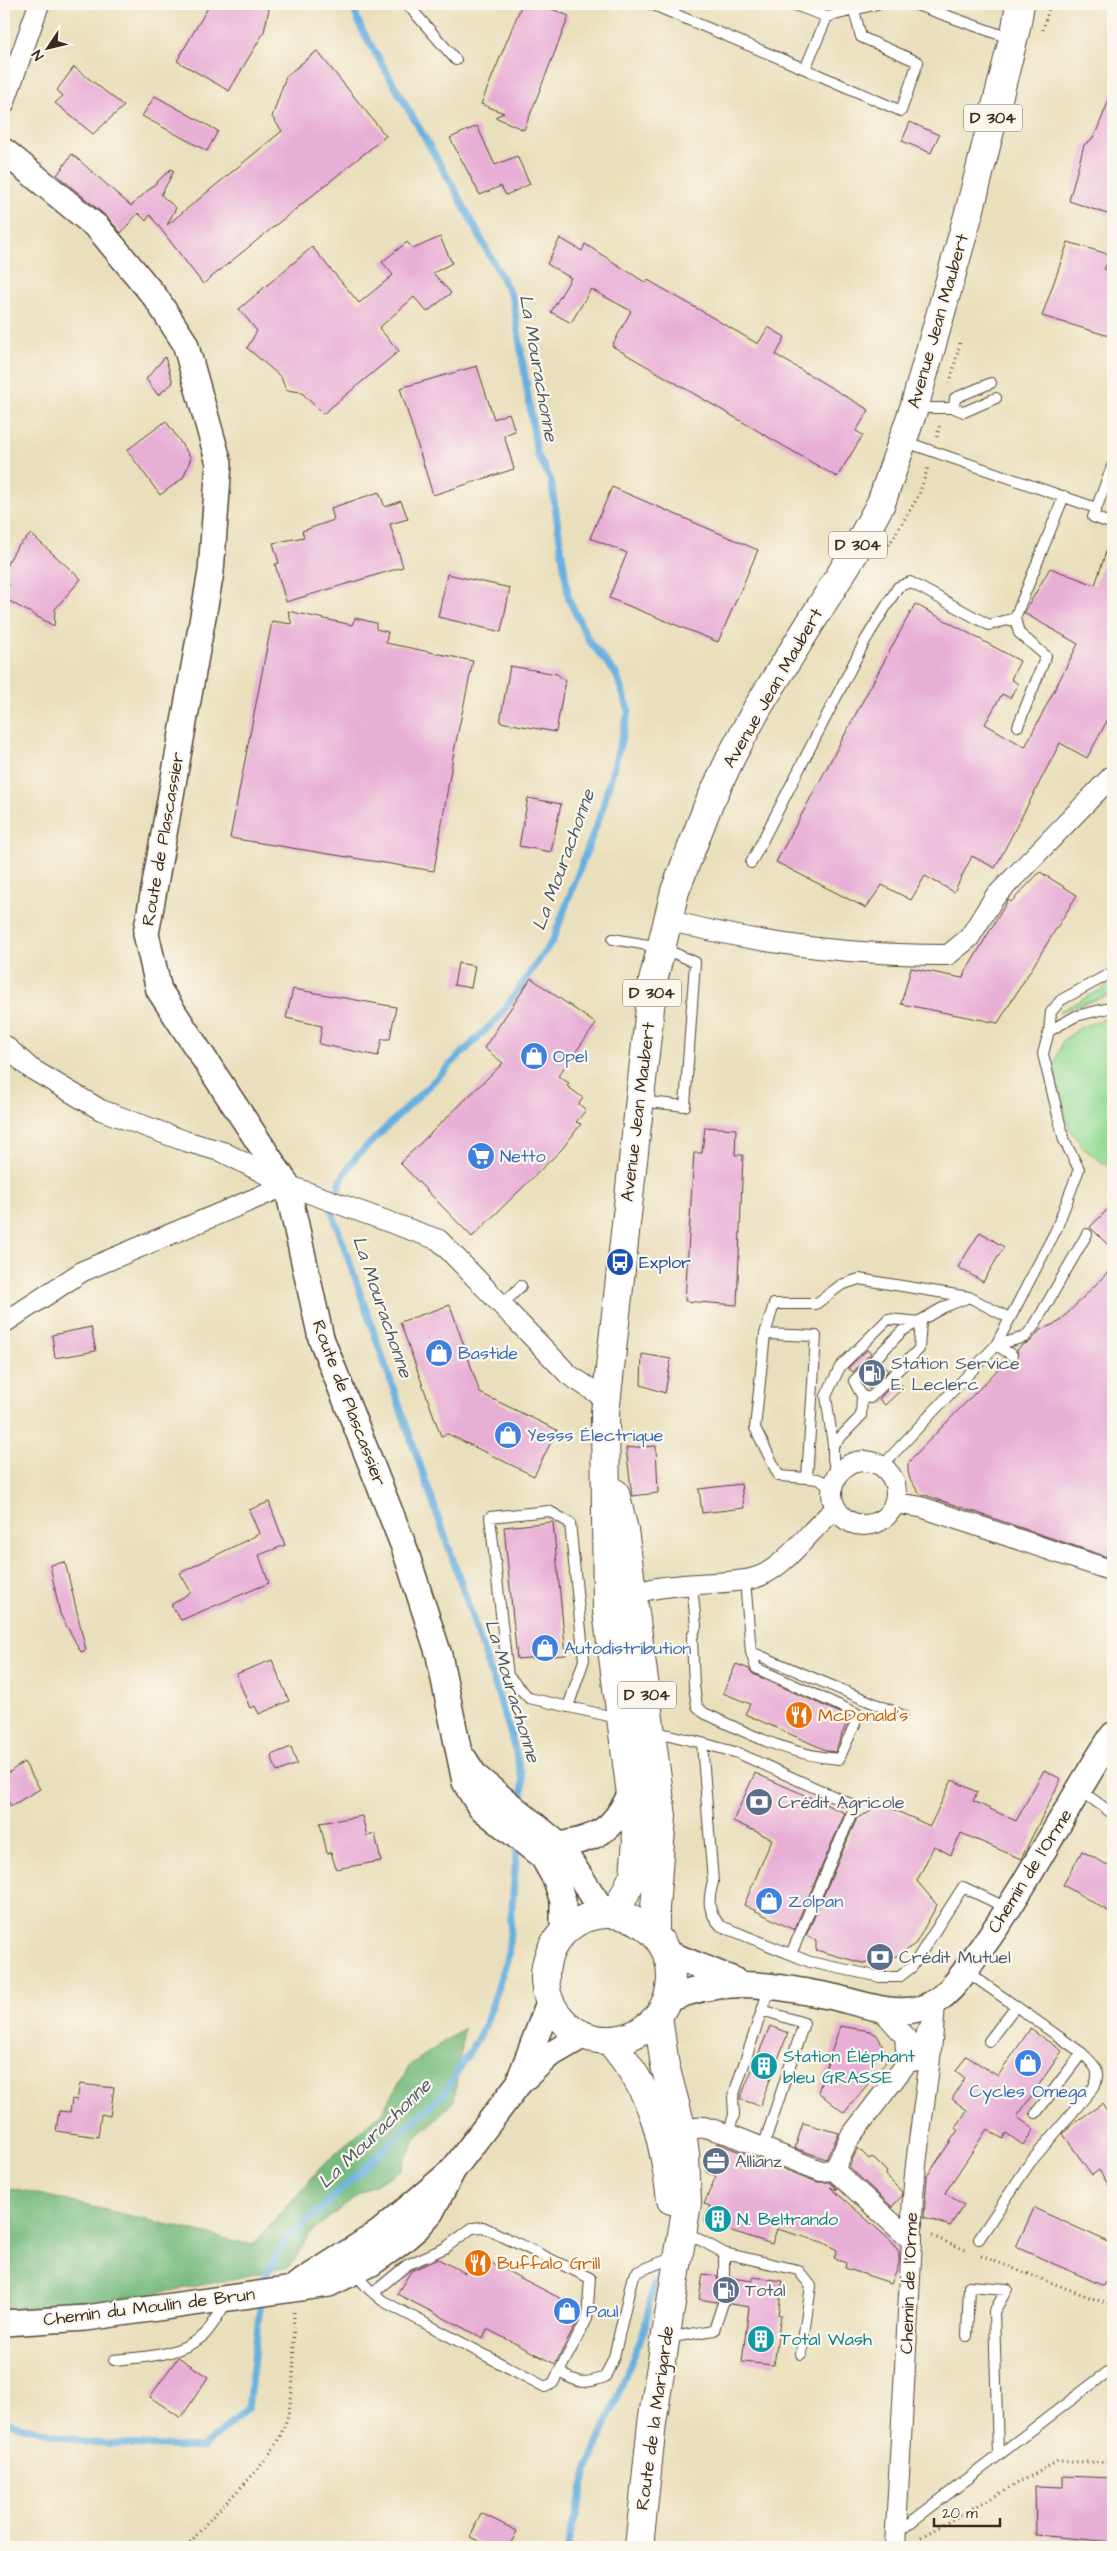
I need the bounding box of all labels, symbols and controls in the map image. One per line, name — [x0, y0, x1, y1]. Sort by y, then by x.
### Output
north arrow — [22, 22, 72, 72]
text: N — [27, 45, 49, 64]
road number: D 304 — [964, 105, 1022, 132]
street label: Avenue Jean Maubert — [901, 230, 975, 411]
water label: La Mourachonne — [512, 293, 564, 445]
road number: D 304 — [829, 532, 887, 558]
street label: Avenue Jean Maubert — [717, 603, 829, 772]
street label: Route de Plascassier — [135, 750, 191, 928]
water label: La Mourachonne — [526, 784, 603, 934]
road number: D 304 — [623, 980, 681, 1006]
street label: Avenue Jean Maubert — [615, 1020, 661, 1203]
shop icon: Opel — [519, 1041, 549, 1071]
place label: Opel — [553, 1044, 588, 1069]
supermarket icon: Netto — [466, 1141, 496, 1171]
place label: Netto — [500, 1144, 546, 1169]
water label: La Mourachonne — [345, 1233, 419, 1383]
bus stop icon: Explor — [605, 1247, 635, 1277]
place label: Explor — [639, 1250, 691, 1275]
street label: Route de Plascassier — [306, 1316, 392, 1490]
shop icon: Bastide — [424, 1338, 454, 1368]
place label: Bastide — [458, 1341, 518, 1366]
place label: Station Service E. Leclerc — [891, 1351, 1020, 1397]
fuel station icon: Station Service E. Leclerc — [857, 1358, 887, 1388]
shop icon: Yesss Électrique — [493, 1420, 523, 1450]
place label: Yesss Électrique — [527, 1423, 664, 1448]
water label: La Mourachonne — [477, 1616, 547, 1767]
shop icon: Autodistribution — [530, 1633, 560, 1663]
place label: Autodistribution — [564, 1636, 691, 1661]
road number: D 304 — [618, 1682, 676, 1708]
restaurant icon: McDonald's — [784, 1700, 814, 1730]
place label: McDonald's — [818, 1703, 908, 1728]
bank icon: Crédit Agricole — [744, 1787, 774, 1817]
place label: Crédit Agricole — [778, 1790, 905, 1816]
street label: Chemin de l'Orme — [982, 1804, 1078, 1938]
shop icon: Zolpan — [754, 1886, 784, 1916]
place label: Zolpan — [788, 1889, 843, 1914]
bank icon: Crédit Mutuel — [865, 1942, 895, 1972]
place label: Crédit Mutuel — [899, 1945, 1011, 1970]
place label: Station Éléphant bleu GRASSE — [783, 2044, 916, 2090]
shop icon: Cycles Omega — [1013, 2048, 1043, 2078]
building icon: Station Éléphant bleu GRASSE — [749, 2051, 779, 2081]
water label: La Mourachonne — [312, 2072, 439, 2195]
place label: Cycles Omega — [969, 2079, 1087, 2105]
office icon: Allianz — [701, 2146, 731, 2176]
place label: Allianz — [735, 2149, 782, 2174]
building icon: N. Beltrando — [703, 2204, 733, 2234]
place label: N. Beltrando — [737, 2207, 838, 2232]
street label: Chemin de l'Orme — [894, 2211, 924, 2354]
restaurant icon: Buffalo Grill — [463, 2248, 493, 2278]
place label: Buffalo Grill — [497, 2251, 601, 2276]
fuel station icon: Total — [711, 2275, 741, 2305]
place label: Total — [745, 2278, 786, 2303]
street label: Chemin du Moulin de Brun — [42, 2282, 256, 2332]
shop icon: Paul — [552, 2296, 582, 2326]
place label: Paul — [586, 2299, 619, 2324]
street label: Route de la Marigarde — [630, 2324, 681, 2512]
building icon: Total Wash — [746, 2324, 776, 2354]
place label: Total Wash — [780, 2327, 872, 2352]
scale bar — [934, 2496, 1001, 2528]
text: 20 m — [942, 2503, 978, 2524]

